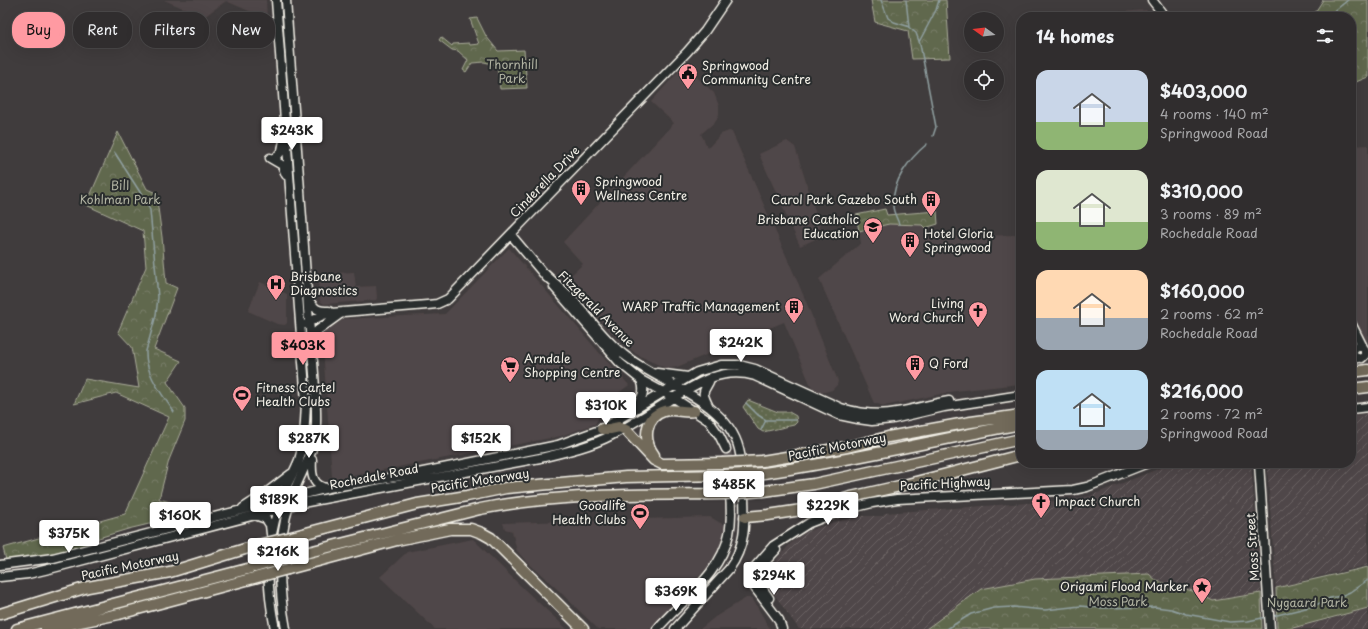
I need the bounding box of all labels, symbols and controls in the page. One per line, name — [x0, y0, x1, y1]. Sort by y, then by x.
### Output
chip: Buy — [12, 12, 65, 48]
chip: Rent — [73, 12, 132, 48]
chip: Filters — [140, 12, 209, 48]
chip: New — [217, 12, 275, 48]
north arrow — [964, 12, 1004, 52]
map controls — [964, 12, 1004, 100]
text: 14 homes — [1036, 23, 1114, 49]
icon: filters — [1314, 25, 1336, 47]
park label: Thornhill Park — [486, 55, 538, 87]
place label: Springwood Community Centre — [702, 56, 811, 88]
button: locate — [964, 60, 1004, 100]
public building icon: Springwood Community Centre — [677, 62, 699, 90]
text: $403,000 — [1160, 78, 1247, 104]
icon: home — [1068, 86, 1116, 134]
text: 4 rooms · 140 m² — [1160, 104, 1269, 123]
pin: $243K — [264, 117, 320, 151]
text: $243K — [270, 120, 314, 139]
text: Springwood Road — [1160, 123, 1268, 142]
street label: Cinderella Drive — [505, 141, 583, 221]
place label: Springwood Wellness Centre — [595, 172, 687, 204]
park label: Bill Kohlman Park — [79, 176, 161, 208]
building icon: Springwood Wellness Centre — [570, 178, 592, 206]
text: $310,000 — [1160, 178, 1243, 204]
icon: home — [1068, 186, 1116, 234]
building icon: Carol Park Gazebo South — [920, 189, 942, 217]
place label: Carol Park Gazebo South — [771, 190, 917, 208]
text: 3 rooms · 89 m² — [1160, 204, 1262, 223]
place label: Brisbane Catholic Education — [757, 210, 859, 242]
school or university icon: Brisbane Catholic Education — [862, 216, 884, 244]
text: Rochedale Road — [1160, 223, 1258, 242]
place label: Hotel Gloria Springwood — [924, 224, 994, 256]
building icon: Hotel Gloria Springwood — [899, 230, 921, 258]
street label: Fitzgerald Avenue — [554, 266, 639, 351]
place label: Brisbane Diagnostics — [290, 267, 358, 299]
hospital icon: Brisbane Diagnostics — [265, 273, 287, 301]
text: $160,000 — [1160, 278, 1245, 304]
icon: home — [1068, 286, 1116, 334]
place label: Living Word Church — [889, 294, 964, 326]
building icon: WARP Traffic Management — [783, 296, 805, 324]
place label: WARP Traffic Management — [622, 297, 780, 315]
church icon: Living Word Church — [967, 300, 989, 328]
text: 2 rooms · 62 m² — [1160, 304, 1264, 323]
text: Rochedale Road — [1160, 323, 1258, 342]
pin: $242K — [713, 329, 769, 363]
pin: $403K — [275, 332, 331, 366]
text: $242K — [719, 332, 763, 351]
text: $403K — [281, 335, 325, 354]
place label: Arndale Shopping Centre — [524, 349, 620, 381]
building icon: Q Ford — [904, 353, 926, 381]
place label: Q Ford — [929, 354, 968, 372]
supermarket icon: Arndale Shopping Centre — [499, 355, 521, 383]
place label: Fitness Cartel Health Clubs — [256, 378, 335, 410]
text: $216,000 — [1160, 378, 1243, 404]
sports icon: Fitness Cartel Health Clubs — [231, 384, 253, 412]
icon: home — [1068, 386, 1116, 434]
pin: $310K — [578, 392, 634, 426]
text: $310K — [585, 395, 627, 414]
text: 2 rooms · 72 m² — [1160, 404, 1263, 423]
text: Springwood Road — [1160, 423, 1268, 442]
pin: $287K — [281, 425, 337, 459]
pin: $152K — [453, 425, 509, 459]
text: $287K — [288, 428, 330, 447]
text: $152K — [461, 428, 501, 447]
street label: Pacific Motorway — [786, 428, 887, 464]
street label: Rochedale Road — [328, 459, 420, 493]
street label: Pacific Motorway — [429, 463, 530, 497]
pin: $485K — [706, 471, 762, 505]
street label: Pacific Highway — [899, 472, 991, 494]
text: $485K — [712, 474, 756, 493]
pin: $189K — [251, 486, 307, 520]
text: $189K — [259, 489, 299, 508]
church icon: Impact Church — [1030, 491, 1052, 519]
pin: $229K — [800, 492, 856, 526]
place label: Impact Church — [1055, 492, 1140, 510]
text: $229K — [806, 495, 850, 514]
place label: Goodlife Health Clubs — [552, 496, 627, 528]
pin: $160K — [152, 502, 208, 536]
sports icon: Goodlife Health Clubs — [629, 502, 651, 530]
text: $160K — [159, 505, 201, 524]
street label: Moss Street — [1241, 512, 1263, 582]
pin: $375K — [41, 520, 97, 554]
text: $375K — [48, 523, 90, 542]
pin: $216K — [250, 538, 306, 572]
text: $216K — [257, 541, 299, 560]
street label: Pacific Motorway — [79, 546, 180, 584]
pin: $294K — [746, 562, 802, 596]
text: $294K — [752, 565, 796, 584]
place icon: Origami Flood Marker — [1191, 576, 1213, 604]
place label: Origami Flood Marker — [1060, 577, 1188, 595]
pin: $369K — [648, 578, 704, 612]
text: $369K — [655, 581, 697, 600]
park label: Moss Park — [1088, 592, 1148, 610]
park label: Nygaard Park — [1267, 593, 1347, 611]

